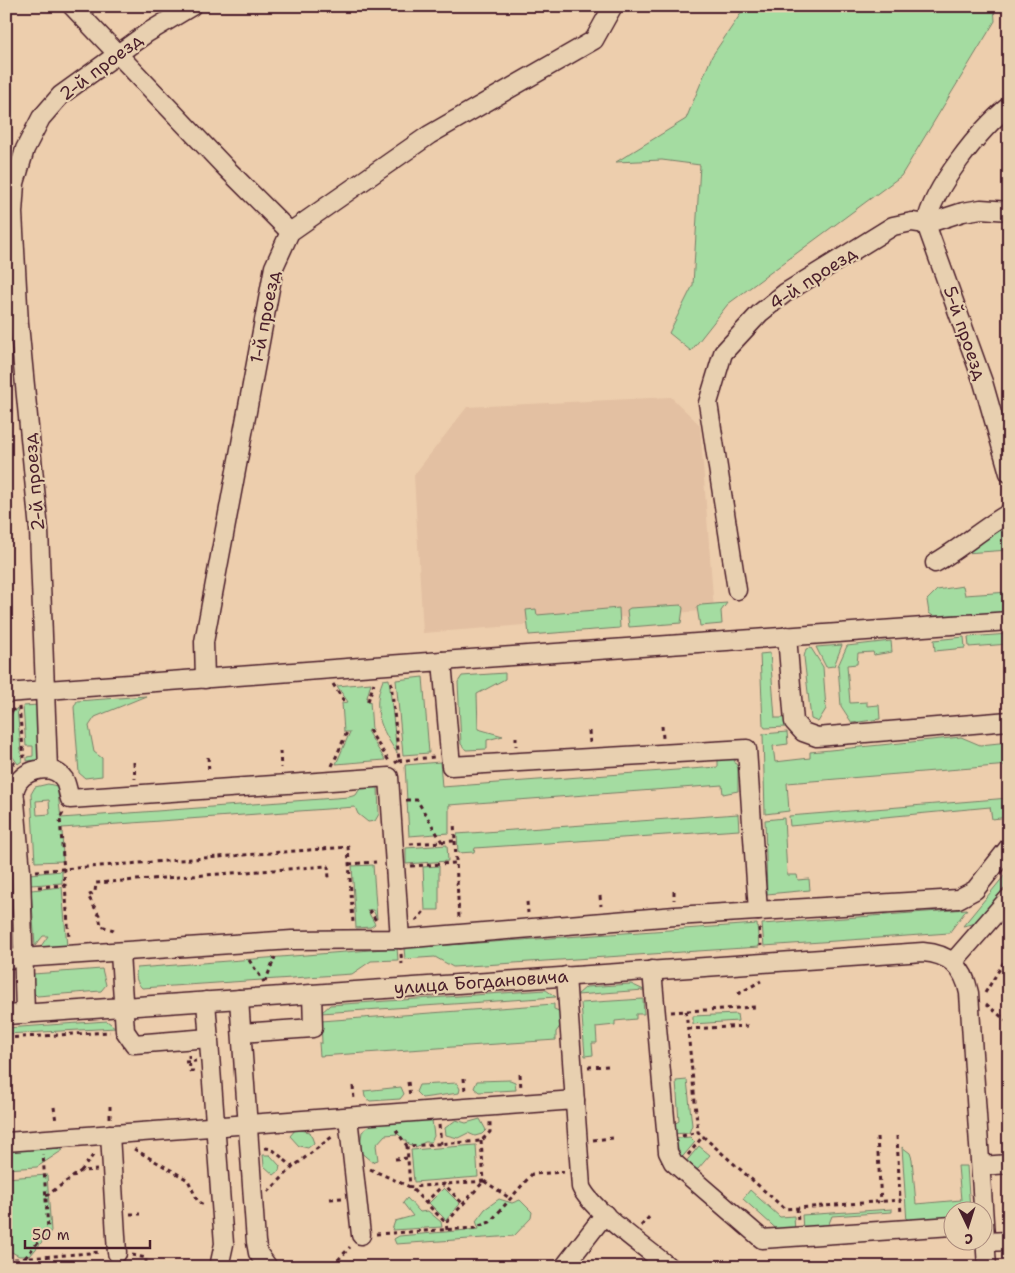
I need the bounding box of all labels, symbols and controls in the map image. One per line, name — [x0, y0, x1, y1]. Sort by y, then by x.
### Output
street label: 2-й проезд — [55, 27, 148, 106]
street label: 4-й проезд — [765, 241, 862, 315]
street label: 1-й проезд — [244, 268, 286, 365]
street label: 5-й проезд — [938, 283, 992, 384]
street label: 2-й проезд — [18, 431, 50, 532]
street label: улица Богдановича — [393, 964, 569, 1000]
north arrow — [942, 1200, 992, 1250]
scale bar — [25, 1218, 150, 1250]
text: 50 m — [32, 1225, 70, 1245]
text: С — [964, 1230, 974, 1248]

